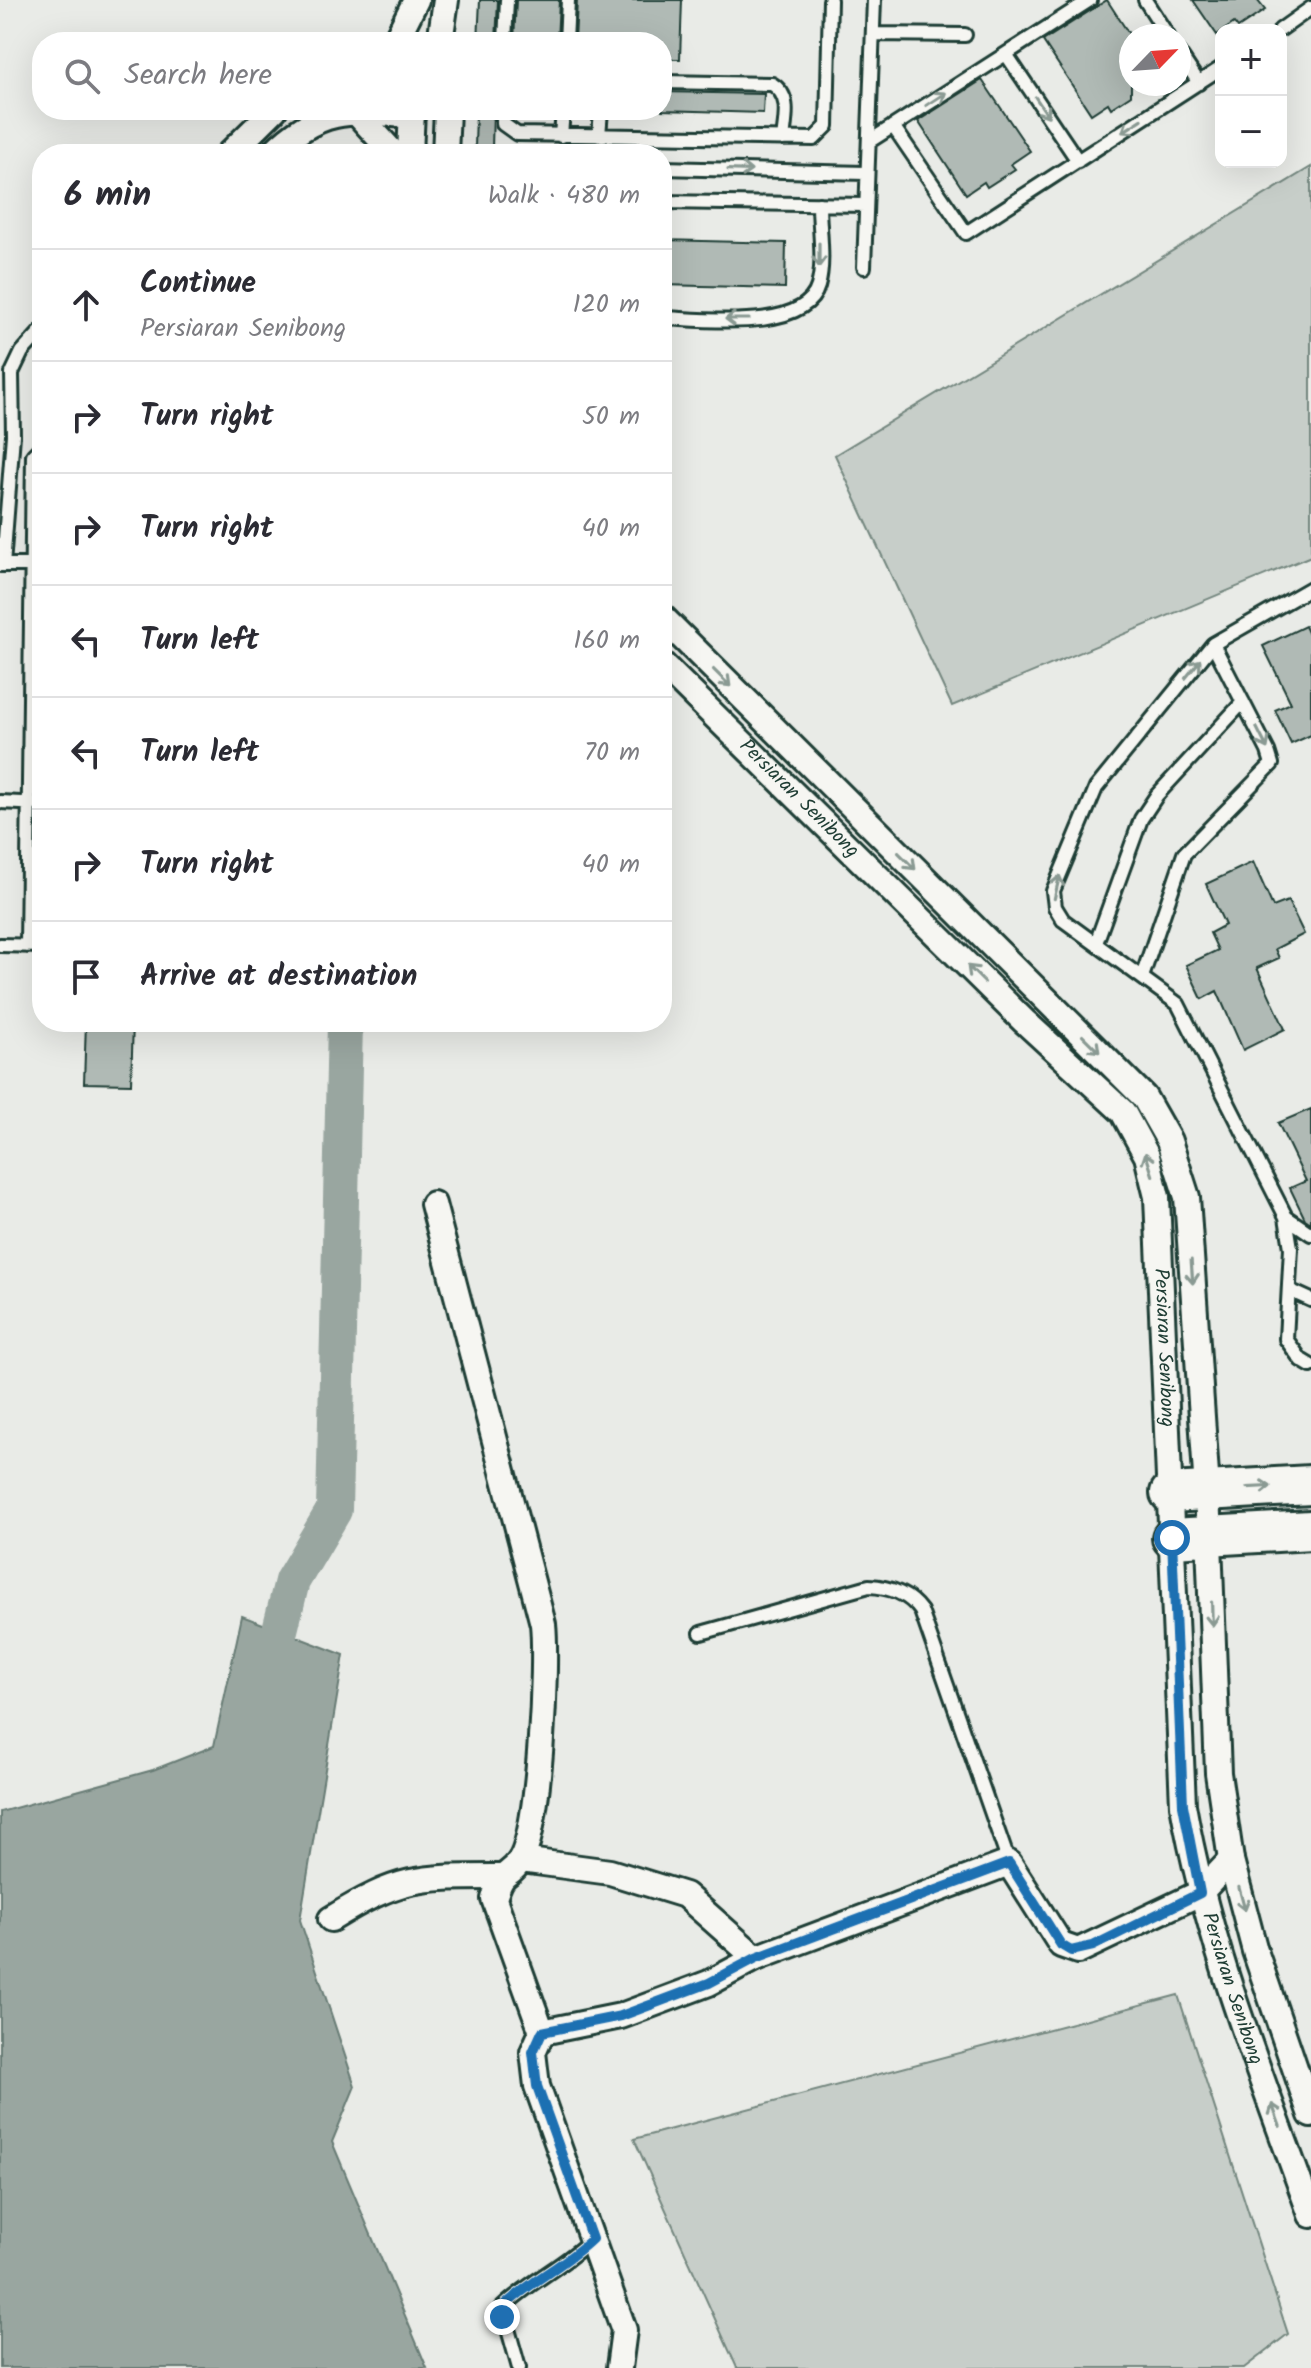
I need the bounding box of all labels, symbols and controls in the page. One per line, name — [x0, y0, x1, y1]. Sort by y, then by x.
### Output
north arrow — [1119, 24, 1191, 96]
map controls — [1215, 24, 1287, 168]
button: + — [1215, 24, 1287, 96]
search box — [32, 32, 672, 120]
text: Search here — [124, 52, 272, 100]
icon: search — [60, 54, 104, 98]
one-way arrow — [924, 90, 946, 107]
one-way arrow — [1033, 96, 1050, 118]
button: − — [1215, 96, 1287, 168]
one-way arrow — [1121, 118, 1144, 134]
one-way arrow — [726, 162, 753, 178]
text: 6 min — [64, 169, 151, 223]
text: Walk · 480 m — [488, 175, 640, 217]
one-way arrow — [812, 241, 827, 268]
text: Continue — [140, 260, 256, 308]
icon: ahead — [64, 283, 108, 327]
text: 120 m — [573, 284, 640, 326]
text: Persiaran Senibong — [140, 308, 346, 350]
one-way arrow — [724, 311, 751, 327]
text: Turn right — [140, 393, 273, 441]
icon: right — [64, 395, 108, 439]
text: 50 m — [582, 396, 640, 438]
text: Turn right — [140, 505, 273, 553]
icon: right — [64, 507, 108, 551]
text: 40 m — [582, 508, 640, 550]
text: Turn left — [140, 617, 259, 665]
icon: left — [64, 619, 108, 663]
text: 160 m — [573, 620, 640, 662]
one-way arrow — [1184, 659, 1201, 680]
one-way arrow — [712, 668, 731, 687]
one-way arrow — [1254, 726, 1270, 749]
text: Turn left — [140, 729, 259, 777]
icon: left — [64, 731, 108, 775]
text: 70 m — [584, 732, 640, 774]
street label: Persiaran Senibong — [731, 732, 866, 866]
text: Turn right — [140, 841, 273, 889]
icon: right — [64, 843, 108, 887]
text: 40 m — [582, 844, 640, 886]
one-way arrow — [897, 851, 916, 871]
one-way arrow — [1050, 875, 1065, 900]
text: Arrive at destination — [140, 953, 417, 1001]
icon: arrive — [64, 955, 108, 999]
one-way arrow — [967, 965, 986, 984]
one-way arrow — [1081, 1035, 1101, 1054]
one-way arrow — [1141, 1152, 1156, 1177]
one-way arrow — [1185, 1258, 1200, 1285]
street label: Persiaran Senibong — [1144, 1268, 1183, 1428]
one-way arrow — [1245, 1480, 1272, 1495]
route start — [1154, 1520, 1190, 1556]
one-way arrow — [1204, 1600, 1219, 1627]
one-way arrow — [1235, 1886, 1250, 1912]
street label: Persiaran Senibong — [1192, 1909, 1271, 2069]
one-way arrow — [1267, 2103, 1282, 2128]
route end — [484, 2299, 520, 2335]

